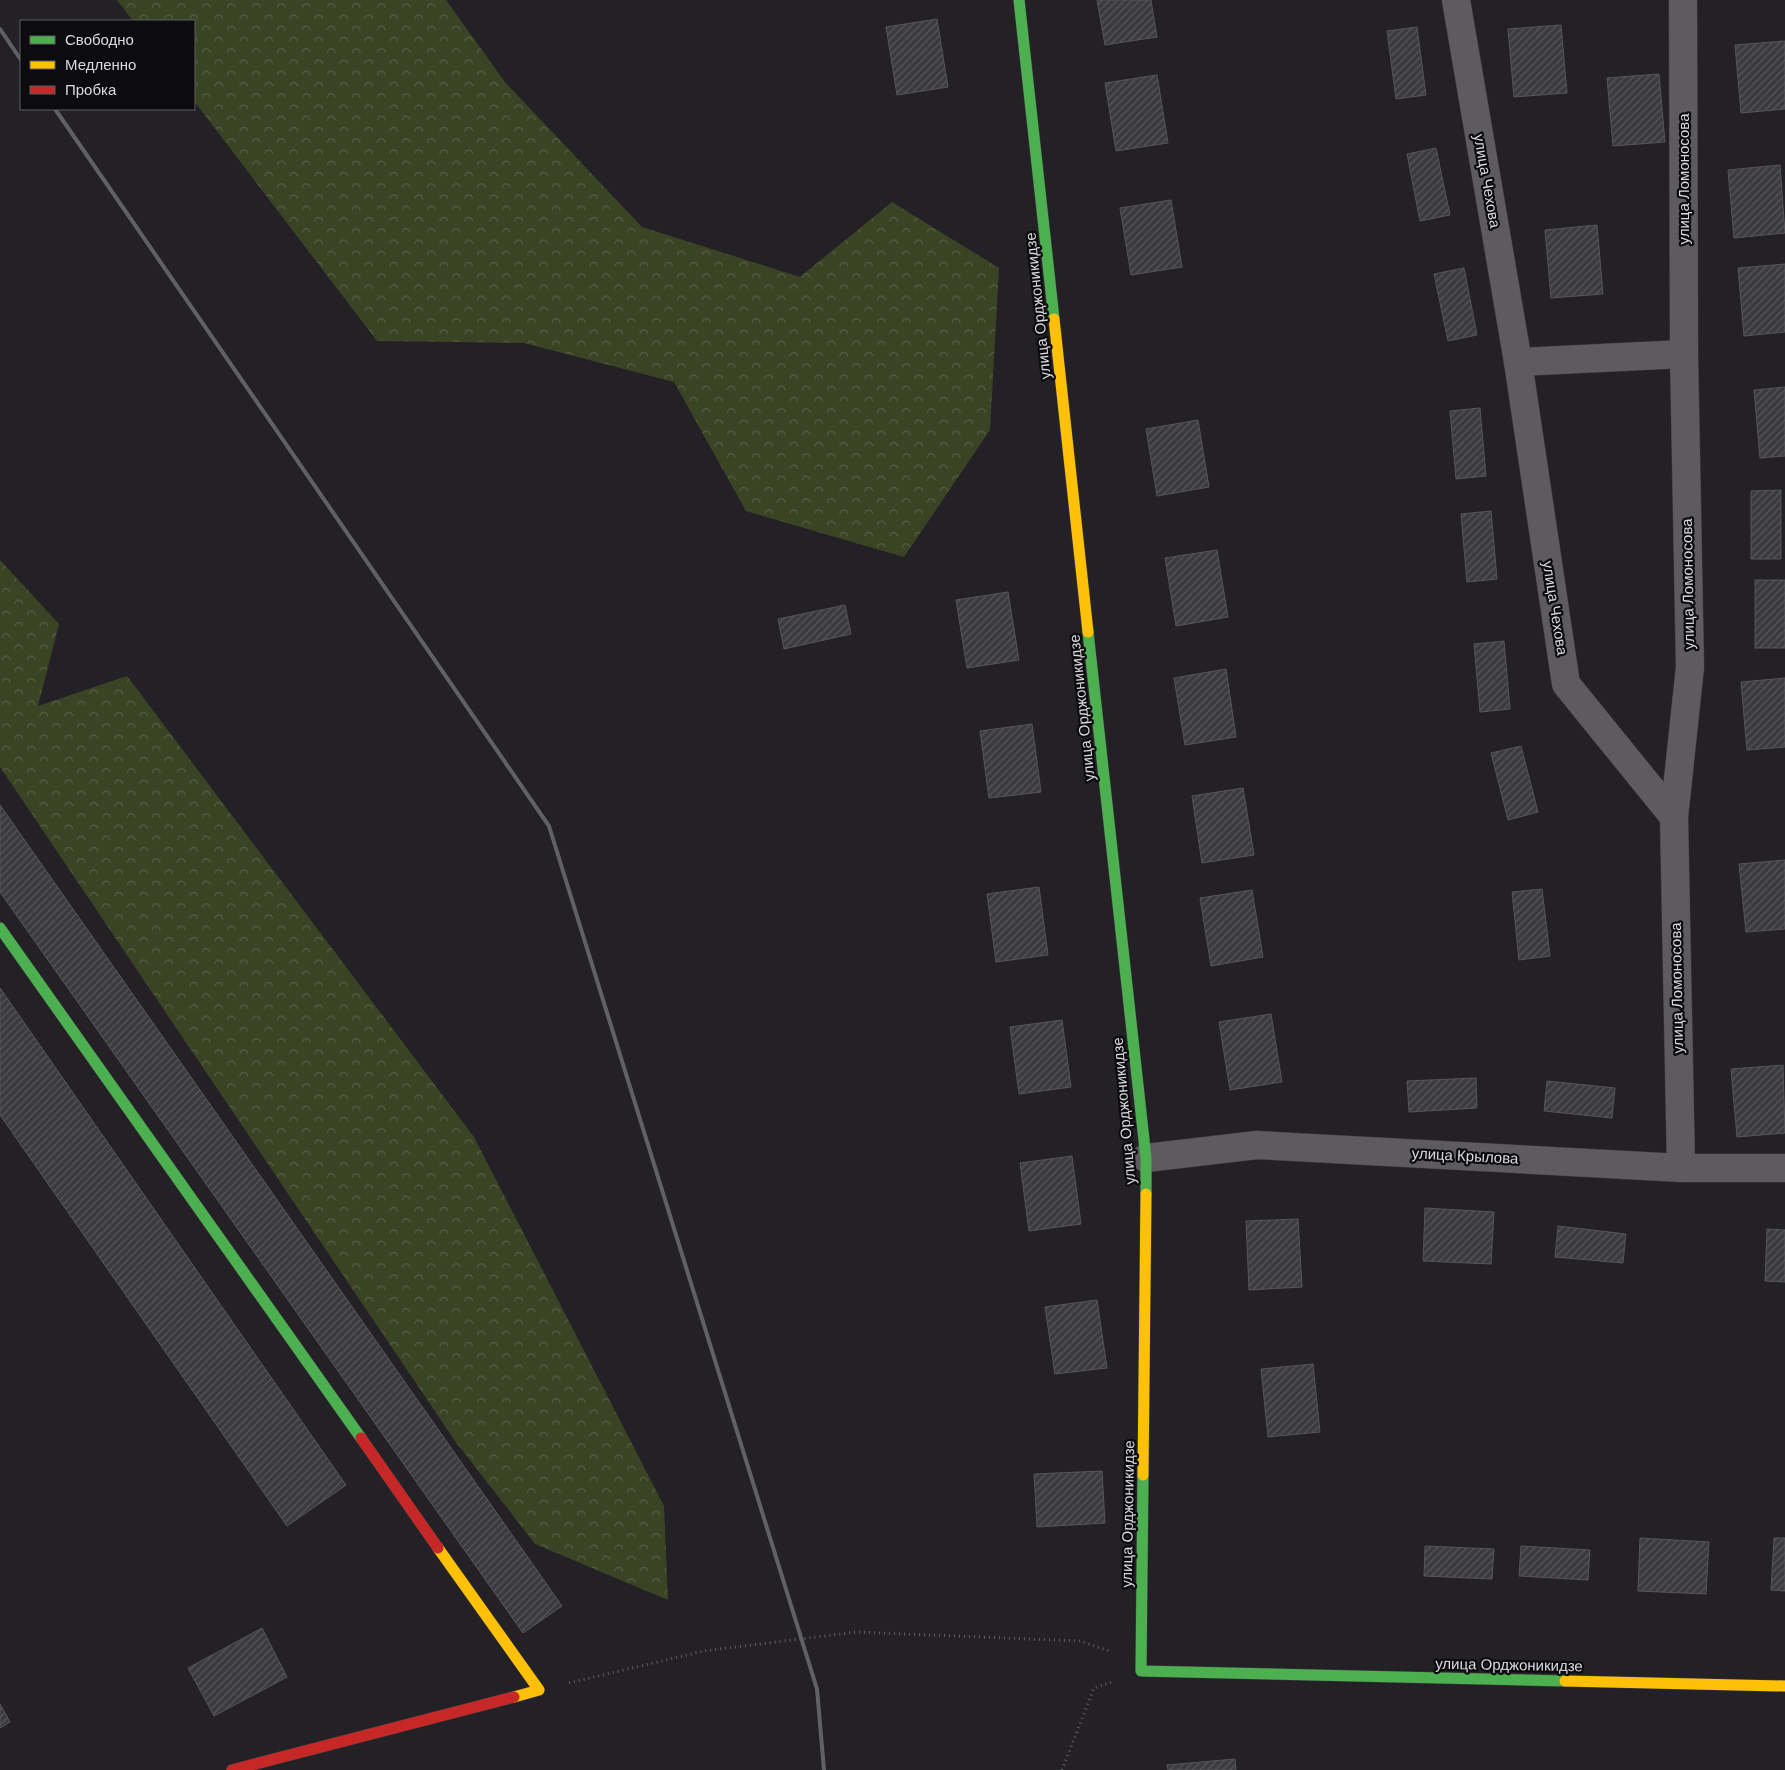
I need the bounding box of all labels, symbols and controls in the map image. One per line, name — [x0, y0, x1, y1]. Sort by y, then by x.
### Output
legend — [20, 20, 195, 110]
text: Свободно — [65, 31, 134, 48]
text: Медленно — [65, 56, 136, 73]
text: Пробка — [65, 81, 117, 98]
street label: улица Ломоносова — [1675, 113, 1692, 245]
street label: улица Чехова — [1471, 133, 1504, 230]
street label: улица Орджоникидзе — [1021, 232, 1054, 380]
street label: улица Ломоносова — [1678, 518, 1697, 650]
street label: улица Чехова — [1540, 560, 1571, 657]
street label: улица Орджоникидзе — [1065, 634, 1098, 782]
street label: улица Ломоносова — [1667, 922, 1686, 1054]
street label: улица Орджоникидзе — [1109, 1037, 1138, 1185]
street label: улица Крылова — [1411, 1144, 1519, 1167]
street label: улица Орджоникидзе — [1118, 1440, 1137, 1588]
street label: улица Орджоникидзе — [1435, 1655, 1583, 1674]

